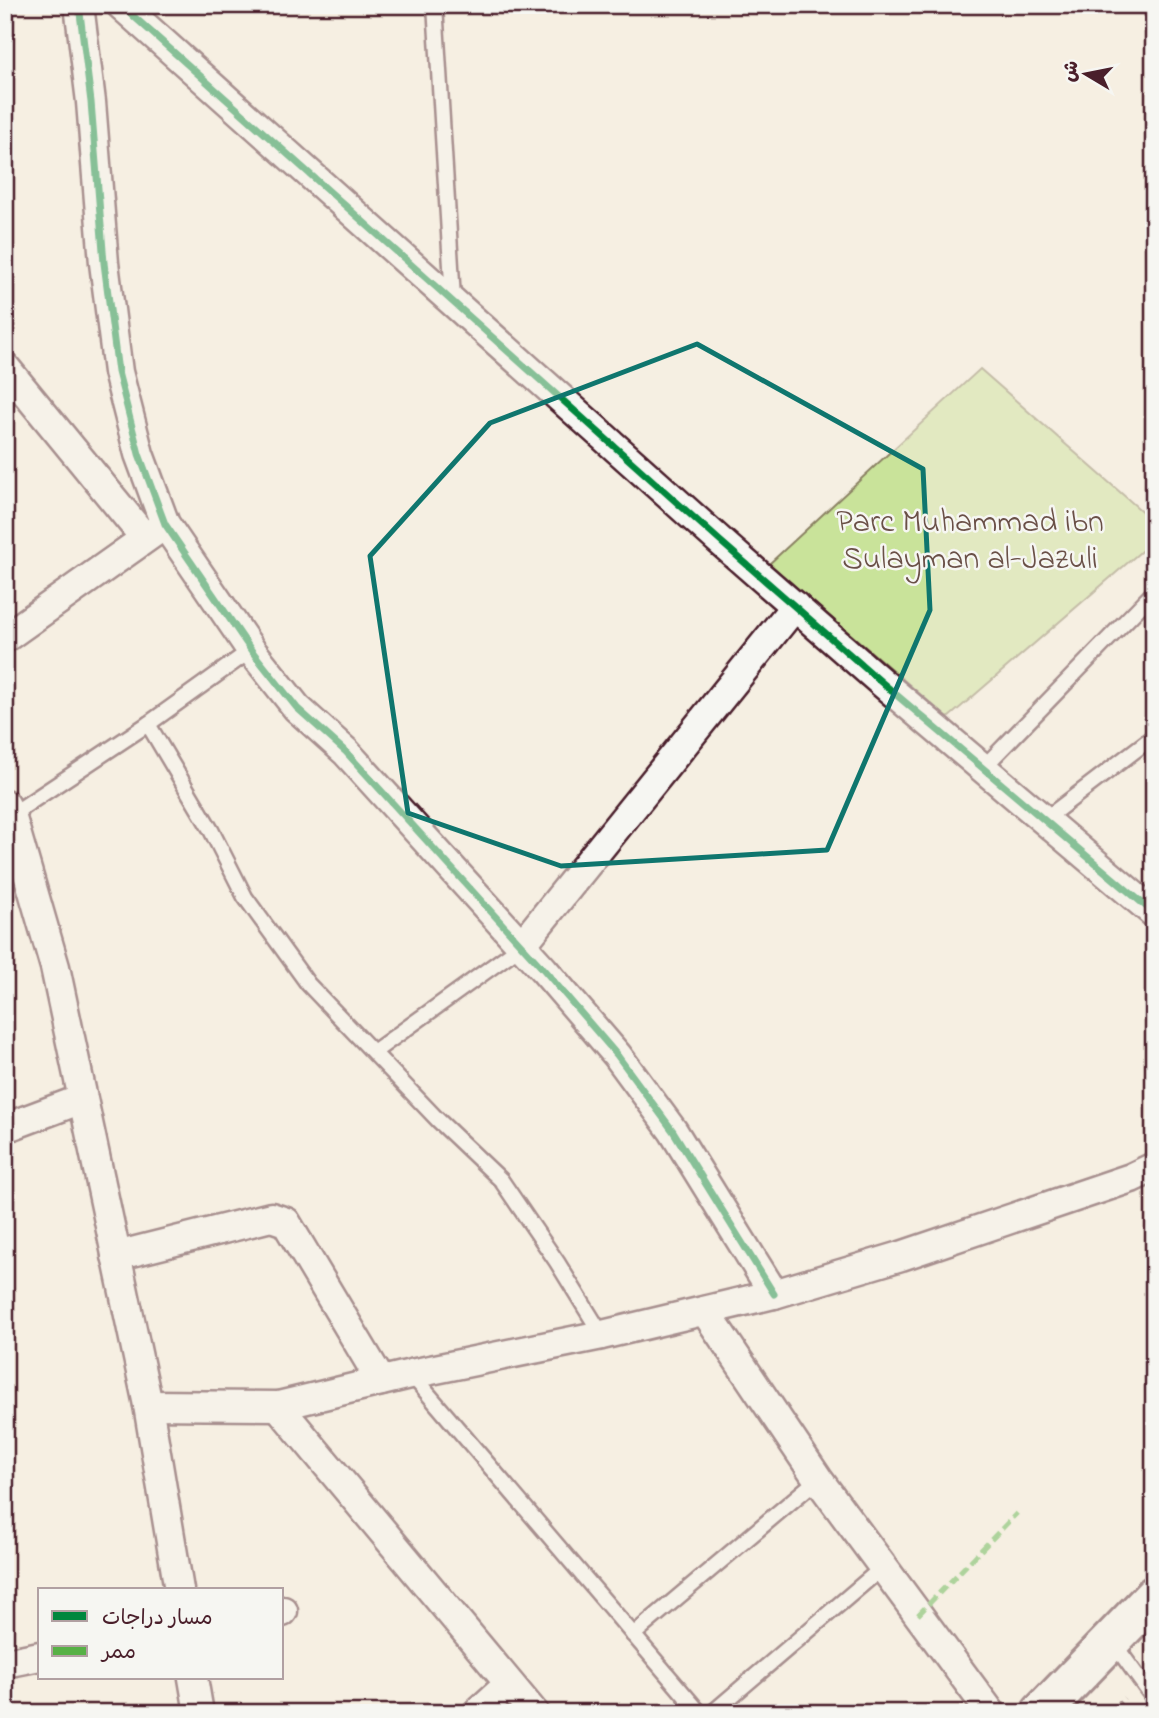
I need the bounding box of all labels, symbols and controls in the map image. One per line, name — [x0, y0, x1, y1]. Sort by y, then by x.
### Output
north arrow — [1050, 38, 1120, 108]
text: ش — [1057, 59, 1087, 84]
park label: Parc Muhammad ibn Sulayman al-Jazuli — [836, 500, 1104, 584]
legend — [38, 1588, 284, 1680]
text: مسار دراجات — [102, 1604, 213, 1634]
text: ممر — [100, 1638, 136, 1668]

